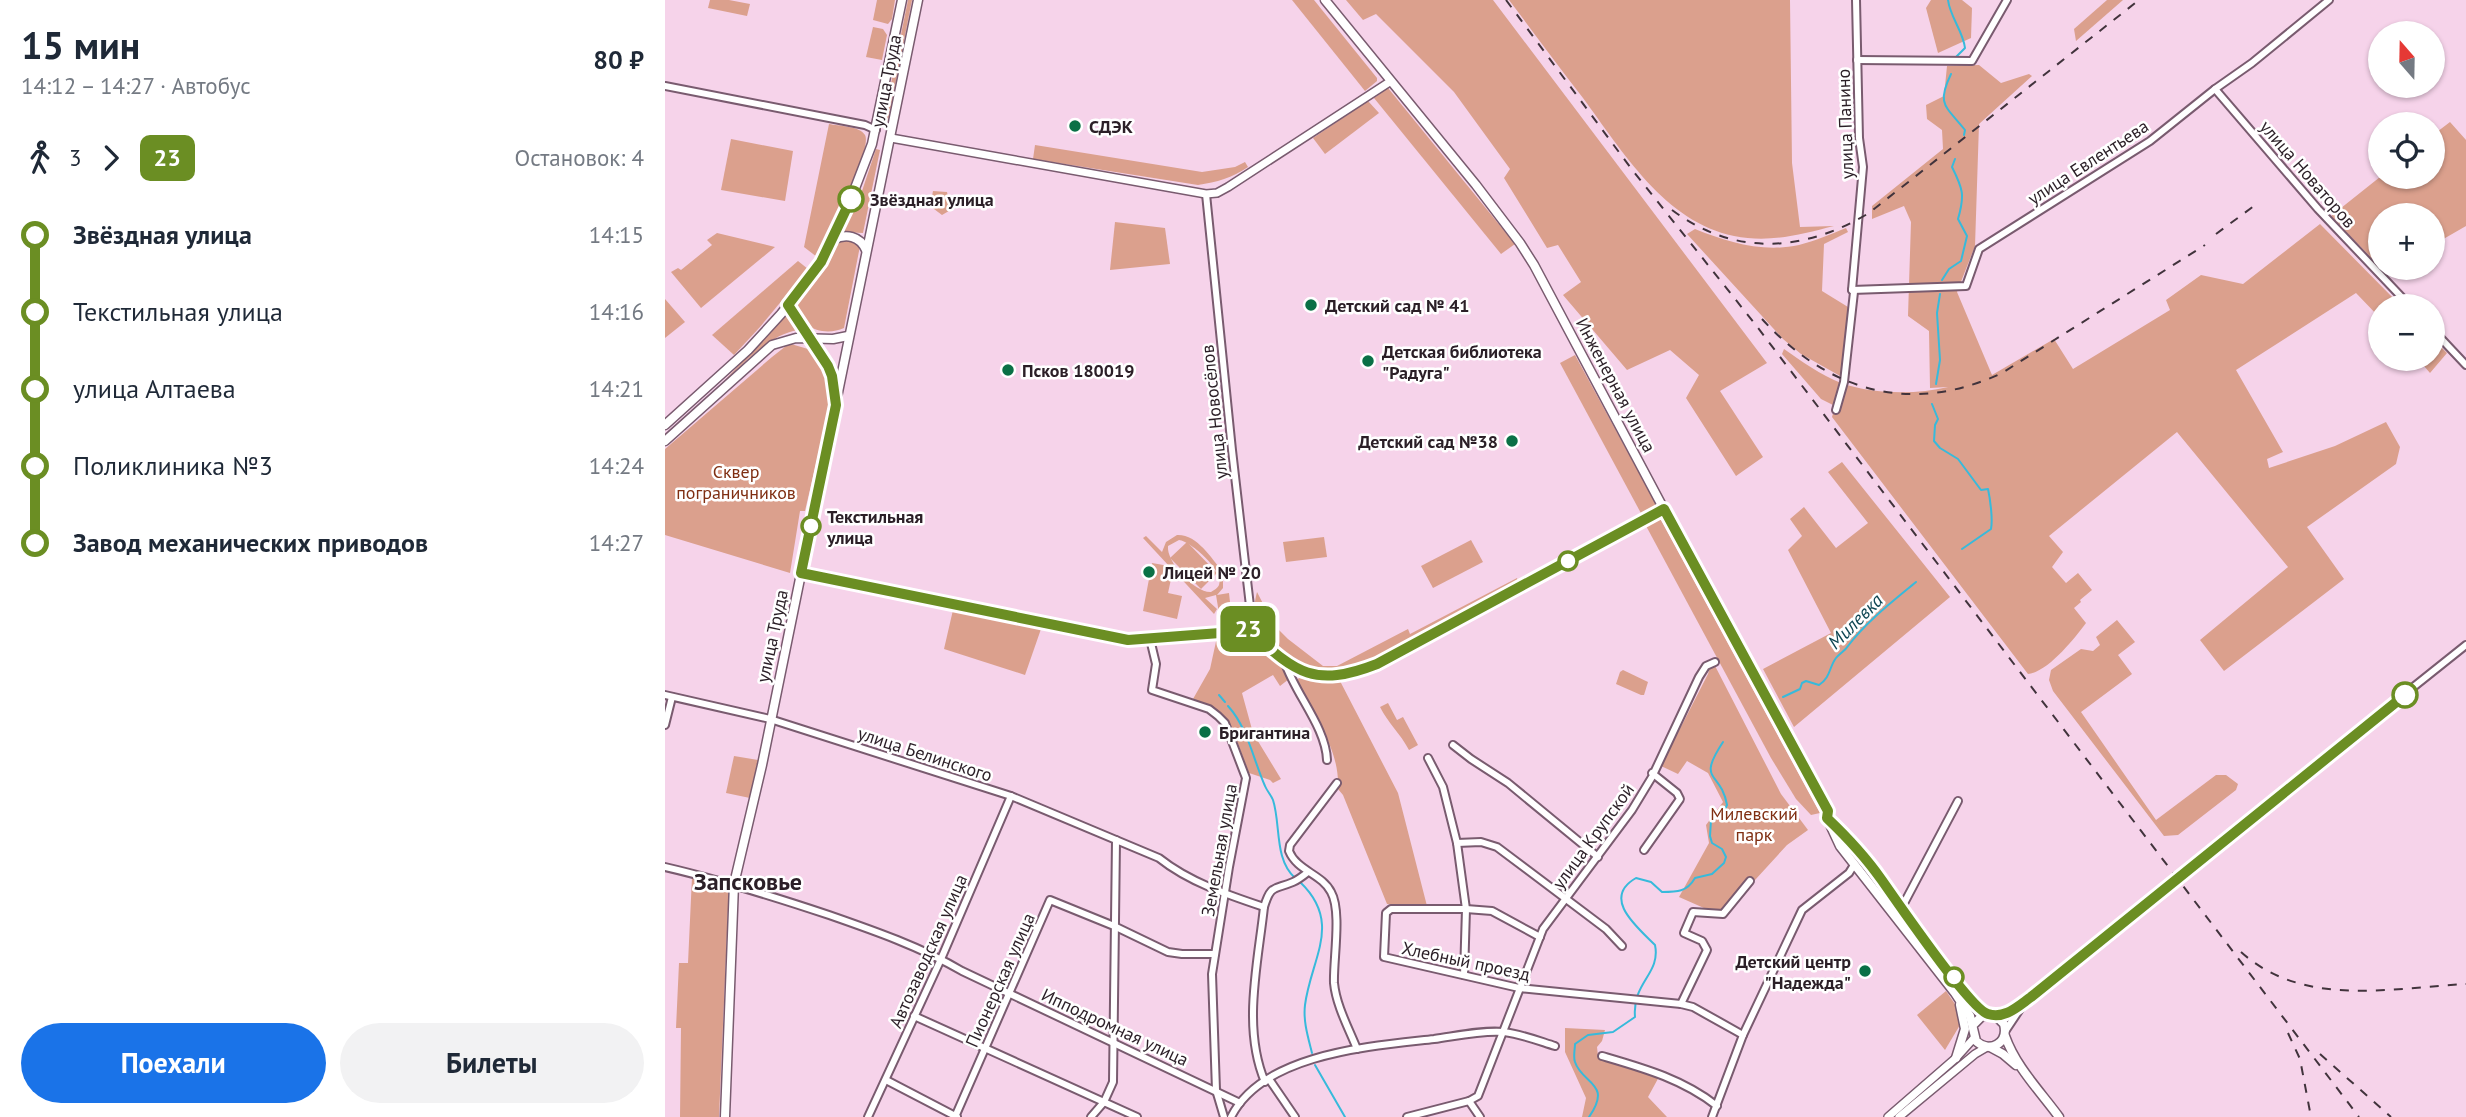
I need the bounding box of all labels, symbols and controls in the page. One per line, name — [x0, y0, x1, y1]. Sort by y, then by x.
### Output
text: 15 мин — [21, 20, 140, 69]
north arrow — [2368, 21, 2445, 98]
map controls — [2368, 21, 2445, 371]
street label: улица Труда — [866, 32, 906, 130]
text: 80 ₽ — [593, 43, 644, 76]
street label: улица Панино — [1832, 68, 1858, 180]
text: 14:12 – 14:27 · Автобус — [21, 71, 251, 100]
button: locate — [2368, 112, 2445, 189]
street label: улица Евлентьева — [2023, 114, 2153, 210]
place label: СДЭК — [1089, 115, 1133, 138]
street label: улица Новаторов — [2255, 115, 2361, 233]
marker: СДЭК — [1067, 118, 1083, 134]
icon: walk — [21, 139, 59, 177]
icon: forward — [92, 139, 130, 177]
text: 23 — [154, 142, 181, 173]
text: 3 — [69, 143, 82, 172]
text: Остановок: 4 — [514, 143, 644, 172]
marker: Звёздная улица — [838, 186, 864, 212]
place label: Звёздная улица — [870, 188, 994, 211]
button: + — [2368, 203, 2445, 280]
text: Звёздная улица — [73, 218, 252, 251]
text: 14:15 — [589, 220, 644, 249]
place label: Детский сад № 41 — [1325, 294, 1469, 317]
button: − — [2368, 294, 2445, 371]
text: Текстильная улица — [73, 295, 283, 328]
text: 14:16 — [589, 297, 644, 326]
marker: Детский сад № 41 — [1303, 297, 1319, 313]
street label: Инженерная улица — [1571, 314, 1661, 456]
place label: Детская библиотека "Радуга" — [1382, 340, 1542, 384]
street label: улица Новосёлов — [1195, 344, 1233, 480]
marker: Детская библиотека "Радуга" — [1360, 353, 1376, 369]
place label: Псков 180019 — [1022, 359, 1134, 382]
marker: Псков 180019 — [1000, 362, 1016, 378]
text: улица Алтаева — [73, 372, 236, 405]
text: 14:21 — [589, 374, 644, 403]
place label: Детский сад №38 — [1358, 430, 1498, 453]
marker: Детский сад №38 — [1504, 433, 1520, 449]
text: Поликлиника №3 — [73, 449, 273, 482]
text: 14:24 — [589, 451, 644, 480]
park label: Сквер пограничников — [676, 460, 796, 504]
place label: Текстильная улица — [826, 505, 923, 549]
marker: Текстильная улица — [801, 516, 821, 536]
text: Завод механических приводов — [73, 526, 428, 559]
text: 14:27 — [589, 528, 644, 557]
unlabelled marker — [1558, 551, 1578, 571]
place label: Лицей № 20 — [1162, 561, 1261, 584]
marker: Лицей № 20 — [1141, 564, 1157, 580]
street label: улица Труда — [751, 587, 793, 685]
water label: Милевка — [1822, 588, 1888, 654]
line badge: 23 — [1217, 606, 1279, 652]
text: 23 — [1234, 613, 1262, 644]
unlabelled marker — [2392, 682, 2418, 708]
street label: улица Белинского — [855, 721, 995, 787]
place label: Бригантина — [1219, 721, 1310, 744]
marker: Бригантина — [1197, 724, 1213, 740]
street label: улица Крупской — [1547, 779, 1639, 893]
street label: Земельная улица — [1196, 782, 1242, 918]
park label: Милевский парк — [1710, 802, 1798, 846]
district label: Запсковье — [694, 866, 802, 897]
street label: Автозаводская улица — [884, 871, 972, 1031]
street label: Пионерская улица — [960, 909, 1040, 1051]
street label: Хлебный проезд — [1400, 936, 1533, 986]
place label: Детский центр "Надежда" — [1735, 950, 1851, 994]
marker: Детский центр "Надежда" — [1857, 963, 1873, 979]
unlabelled marker — [1944, 967, 1964, 987]
street label: Ипподромная улица — [1038, 983, 1192, 1071]
button: Поехали — [21, 1023, 326, 1103]
button: Билеты — [340, 1023, 644, 1103]

